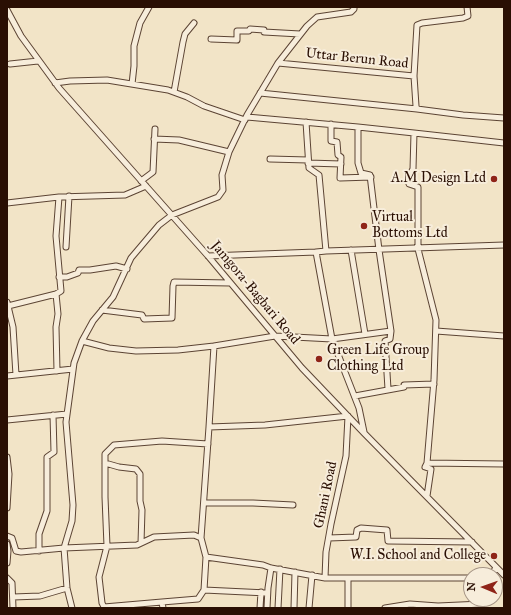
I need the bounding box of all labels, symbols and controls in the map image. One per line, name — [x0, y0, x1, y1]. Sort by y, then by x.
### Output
street label: Uttar Berun Road — [305, 45, 409, 73]
place label: A.M Design Ltd — [391, 171, 486, 187]
marker: A.M Design Ltd — [489, 174, 499, 184]
place label: Virtual Bottoms Ltd — [372, 210, 448, 242]
marker: Virtual Bottoms Ltd — [359, 221, 369, 231]
street label: Jamgora-Bagbari Road — [207, 238, 303, 348]
place label: Green Life Group Clothing Ltd — [327, 343, 429, 376]
marker: Green Life Group Clothing Ltd — [314, 354, 324, 364]
street label: Ghani Road — [311, 460, 341, 530]
place label: W.I. School and College — [350, 548, 486, 564]
marker: W.I. School and College — [489, 551, 499, 561]
north arrow — [463, 567, 503, 607]
text: N — [465, 582, 478, 591]

